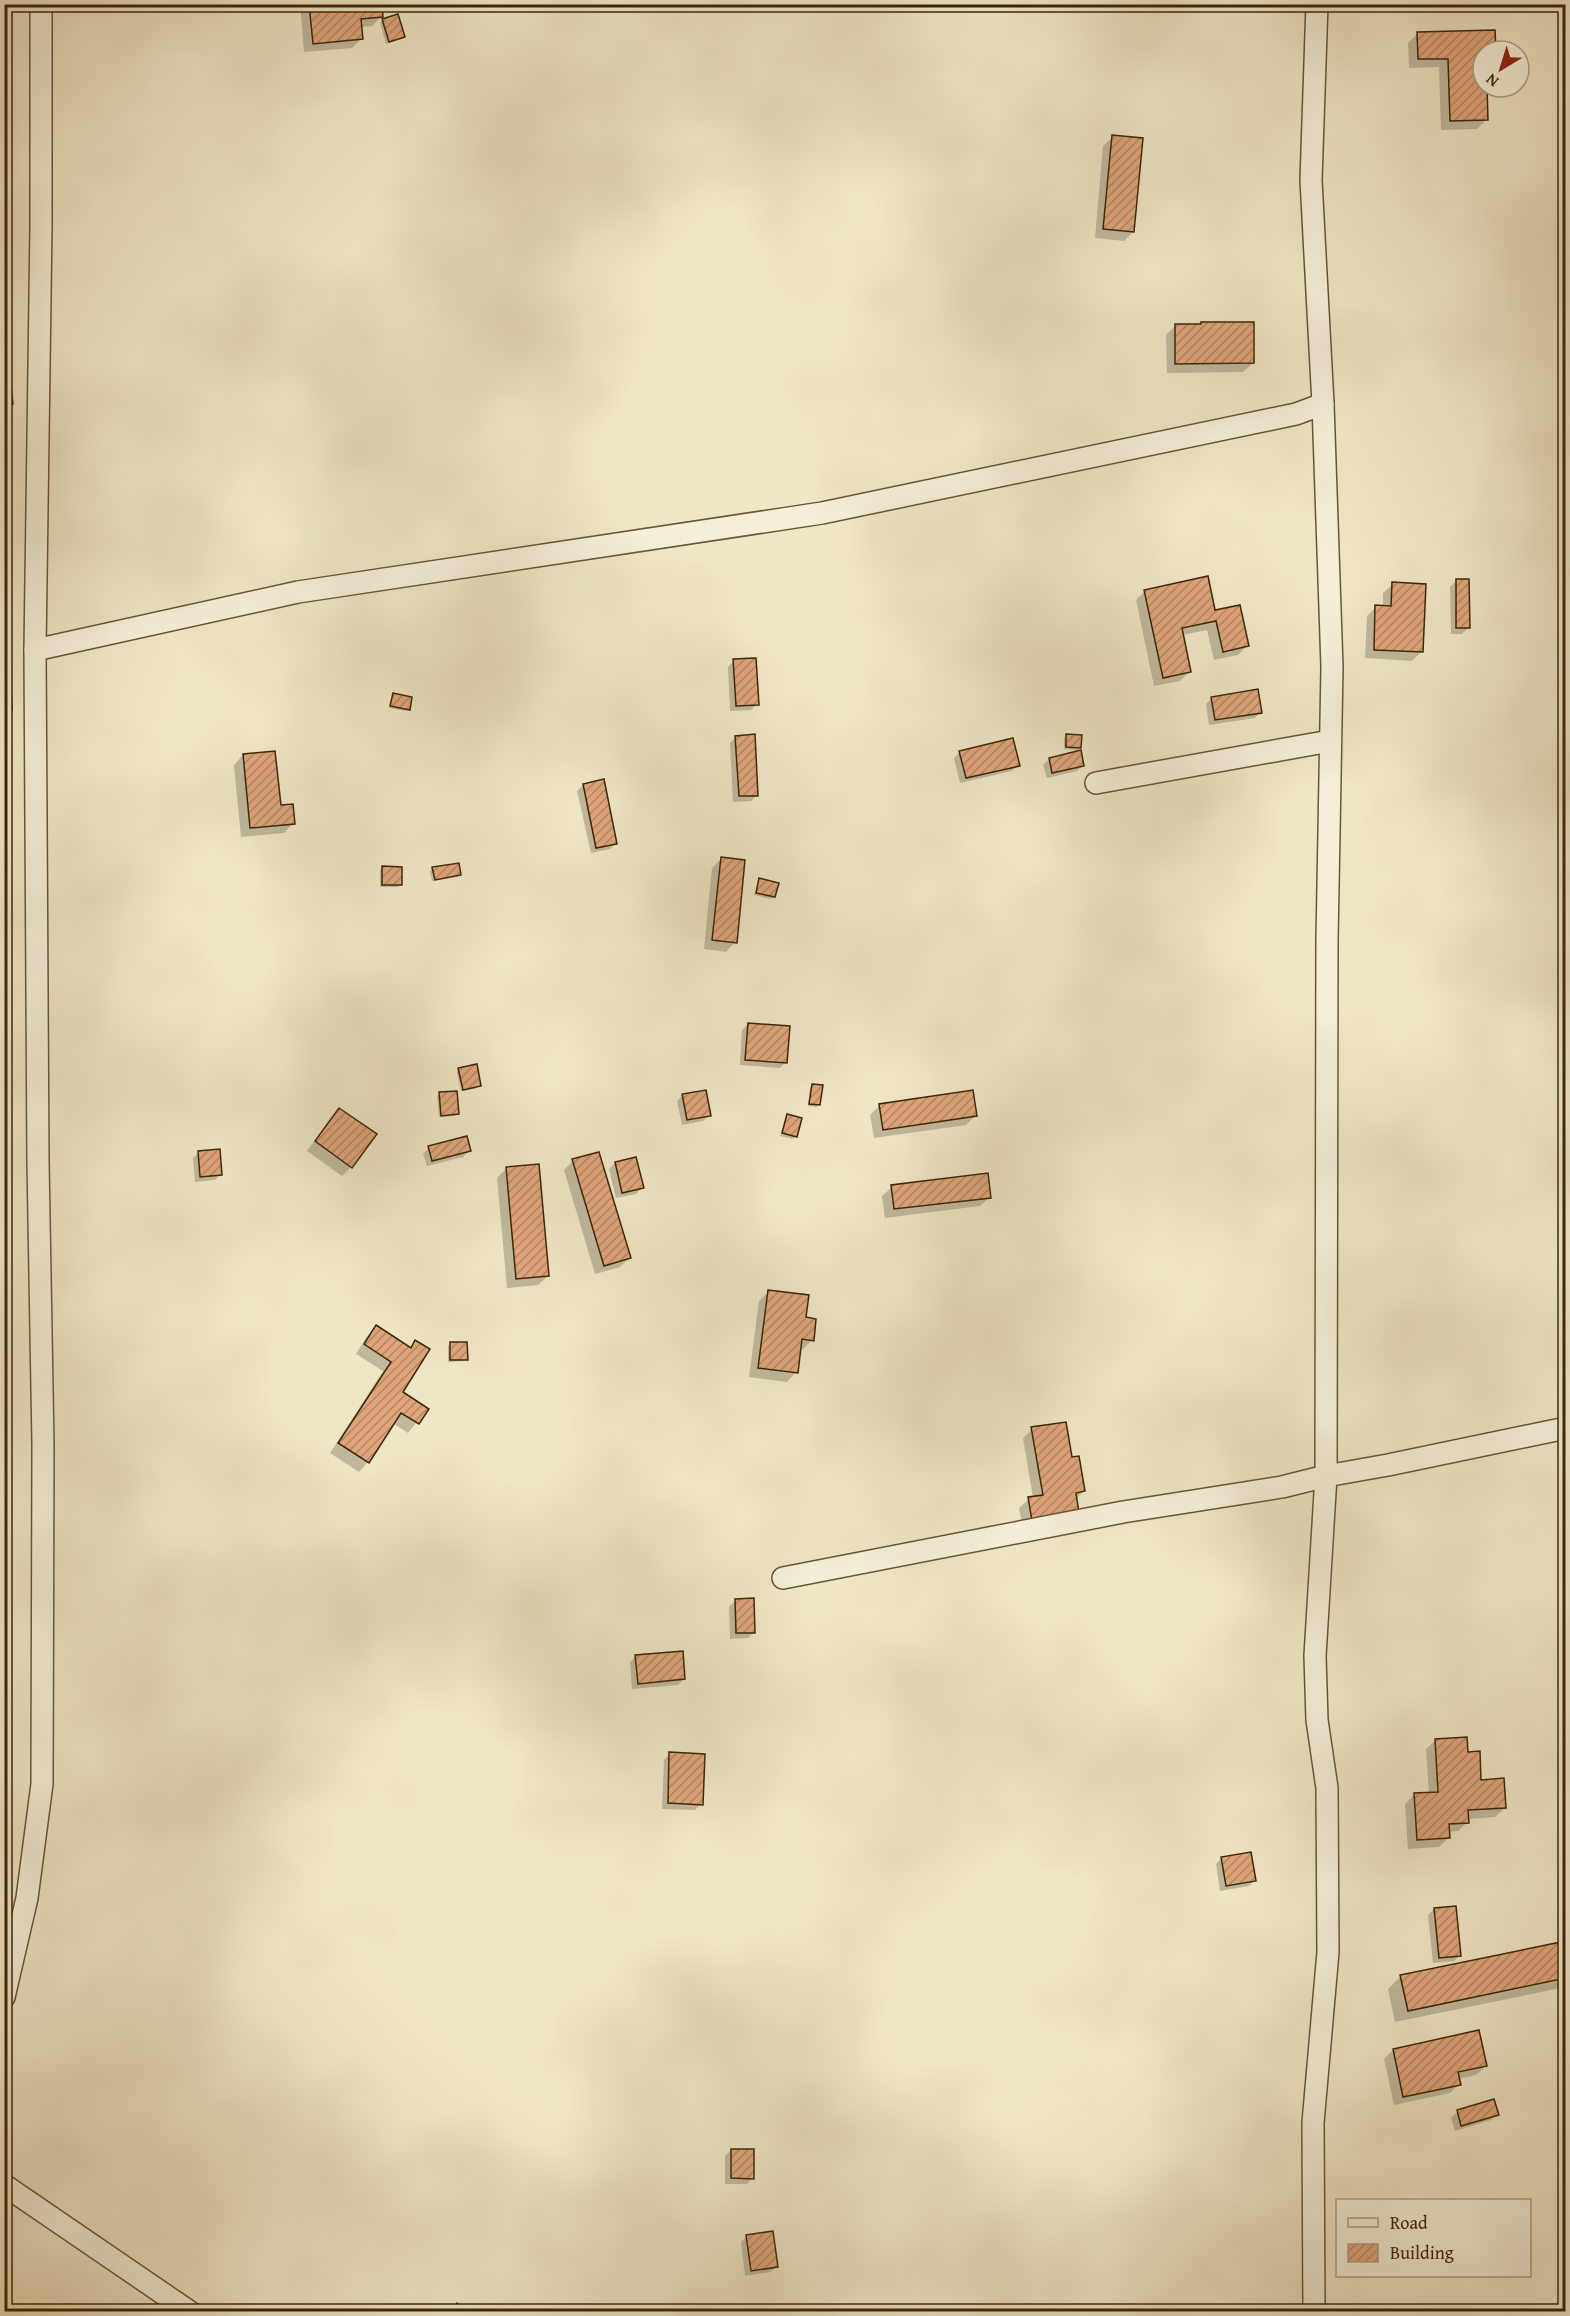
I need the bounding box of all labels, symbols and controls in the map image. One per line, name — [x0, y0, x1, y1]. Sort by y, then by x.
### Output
north arrow — [1471, 39, 1531, 99]
text: N — [1480, 68, 1503, 94]
legend — [1336, 2199, 1531, 2277]
text: Road — [1390, 2209, 1428, 2236]
text: Building — [1390, 2239, 1454, 2266]

